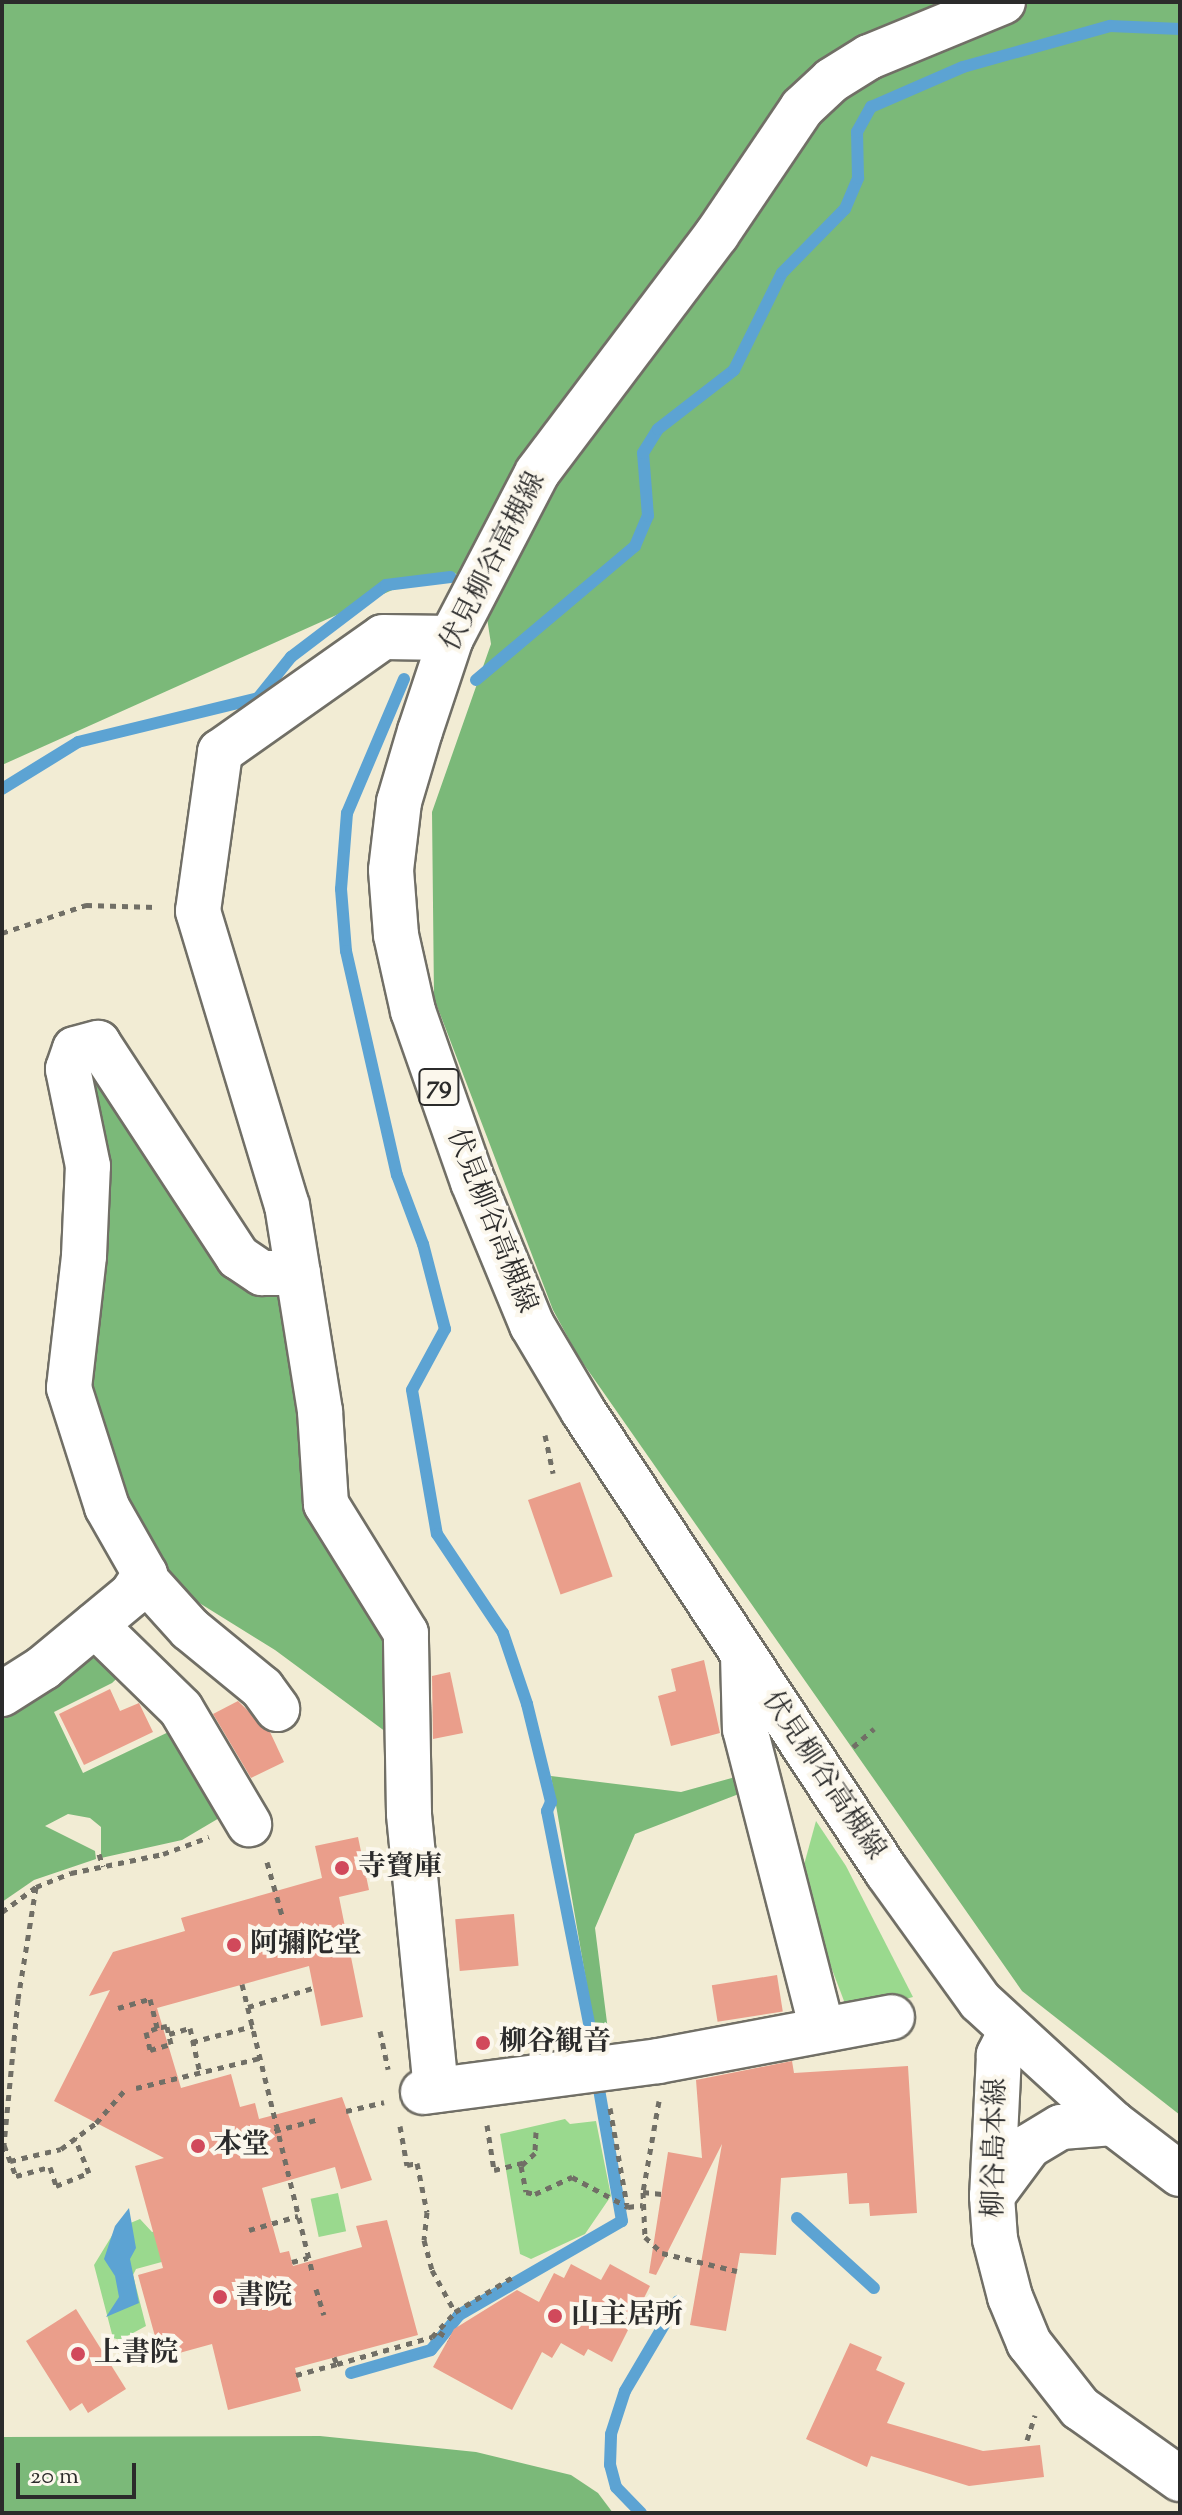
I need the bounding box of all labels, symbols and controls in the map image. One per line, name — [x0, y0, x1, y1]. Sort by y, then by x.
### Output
street label: 伏見柳谷高槻線 — [435, 467, 553, 657]
road number: 79 — [417, 1065, 461, 1109]
street label: 伏見柳谷高槻線 — [439, 1124, 543, 1318]
street label: 伏見柳谷高槻線 — [754, 1685, 892, 1867]
place label: 寺寶庫 — [358, 1851, 442, 1885]
marker: 寺寶庫 — [333, 1859, 351, 1877]
place label: 阿彌陀堂 — [250, 1928, 362, 1962]
marker: 阿彌陀堂 — [225, 1936, 243, 1954]
place label: 柳谷観音 — [499, 2026, 611, 2060]
marker: 柳谷観音 — [474, 2034, 492, 2052]
street label: 柳谷島本線 — [978, 2078, 1014, 2218]
place label: 本堂 — [214, 2129, 270, 2163]
marker: 本堂 — [189, 2137, 207, 2155]
place label: 書院 — [236, 2280, 292, 2314]
marker: 書院 — [211, 2288, 229, 2306]
place label: 山主居所 — [571, 2299, 683, 2333]
marker: 山主居所 — [546, 2307, 564, 2325]
place label: 上書院 — [94, 2337, 178, 2371]
marker: 上書院 — [69, 2345, 87, 2363]
scale bar — [20, 2447, 140, 2497]
text: 20 m — [30, 2460, 79, 2494]

